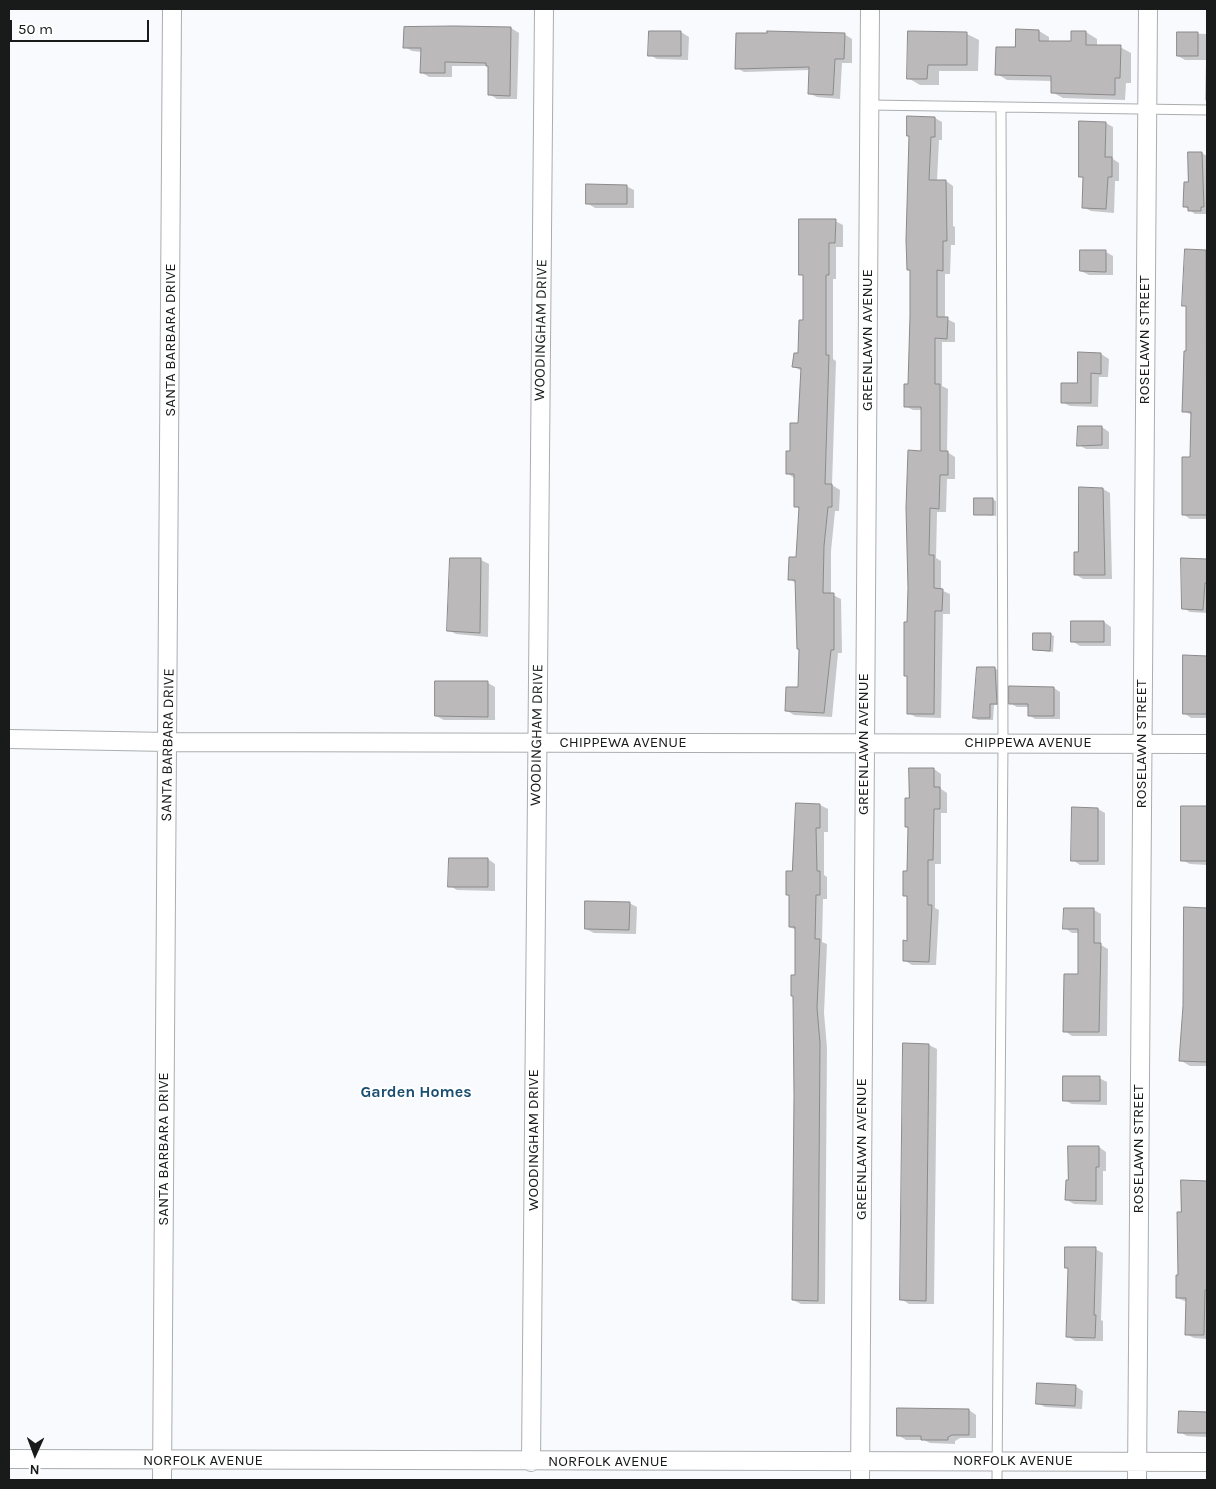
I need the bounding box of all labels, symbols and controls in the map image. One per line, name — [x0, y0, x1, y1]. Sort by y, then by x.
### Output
scale bar — [12, 10, 151, 42]
text: 50 m — [18, 20, 53, 38]
street label: WOODINGHAM DRIVE — [531, 259, 551, 401]
street label: SANTA BARBARA DRIVE — [162, 263, 180, 417]
street label: GREENLAWN AVENUE — [859, 269, 877, 411]
street label: ROSELAWN STREET — [1136, 276, 1154, 404]
street label: WOODINGHAM DRIVE — [527, 664, 547, 806]
street label: SANTA BARBARA DRIVE — [158, 668, 178, 822]
street label: GREENLAWN AVENUE — [855, 673, 873, 815]
street label: ROSELAWN STREET — [1133, 680, 1151, 808]
street label: CHIPPEWA AVENUE — [559, 734, 687, 752]
street label: CHIPPEWA AVENUE — [964, 734, 1092, 752]
street label: WOODINGHAM DRIVE — [525, 1069, 543, 1211]
street label: SANTA BARBARA DRIVE — [155, 1072, 173, 1226]
street label: GREENLAWN AVENUE — [853, 1078, 871, 1220]
district label: Garden Homes — [360, 1082, 472, 1102]
street label: ROSELAWN STREET — [1130, 1085, 1148, 1213]
north arrow — [10, 1429, 60, 1479]
street label: NORFOLK AVENUE — [143, 1452, 263, 1470]
street label: NORFOLK AVENUE — [953, 1452, 1073, 1470]
street label: NORFOLK AVENUE — [548, 1453, 668, 1471]
text: N — [29, 1461, 40, 1478]

